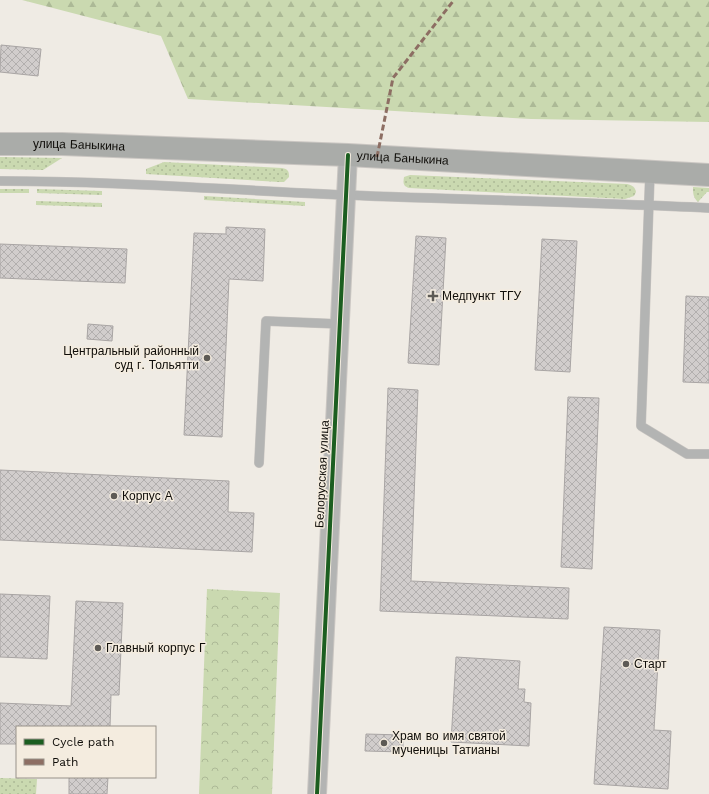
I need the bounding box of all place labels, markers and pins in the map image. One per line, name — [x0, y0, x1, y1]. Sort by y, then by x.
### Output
place label: Медпункт ТГУ — [442, 289, 521, 303]
marker: Медпункт ТГУ — [427, 290, 439, 302]
place label: Центральный районный суд г. Тольятти — [63, 344, 199, 372]
marker: Центральный районный суд г. Тольятти — [202, 353, 212, 363]
place label: Корпус А — [122, 489, 173, 503]
marker: Корпус А — [109, 491, 119, 501]
place label: Главный корпус Г — [106, 641, 206, 655]
marker: Главный корпус Г — [93, 643, 103, 653]
place label: Старт — [634, 657, 667, 671]
marker: Старт — [621, 659, 631, 669]
place label: Храм во имя святой мученицы Татианы — [392, 729, 506, 757]
marker: Храм во имя святой мученицы Татианы — [379, 738, 389, 748]

